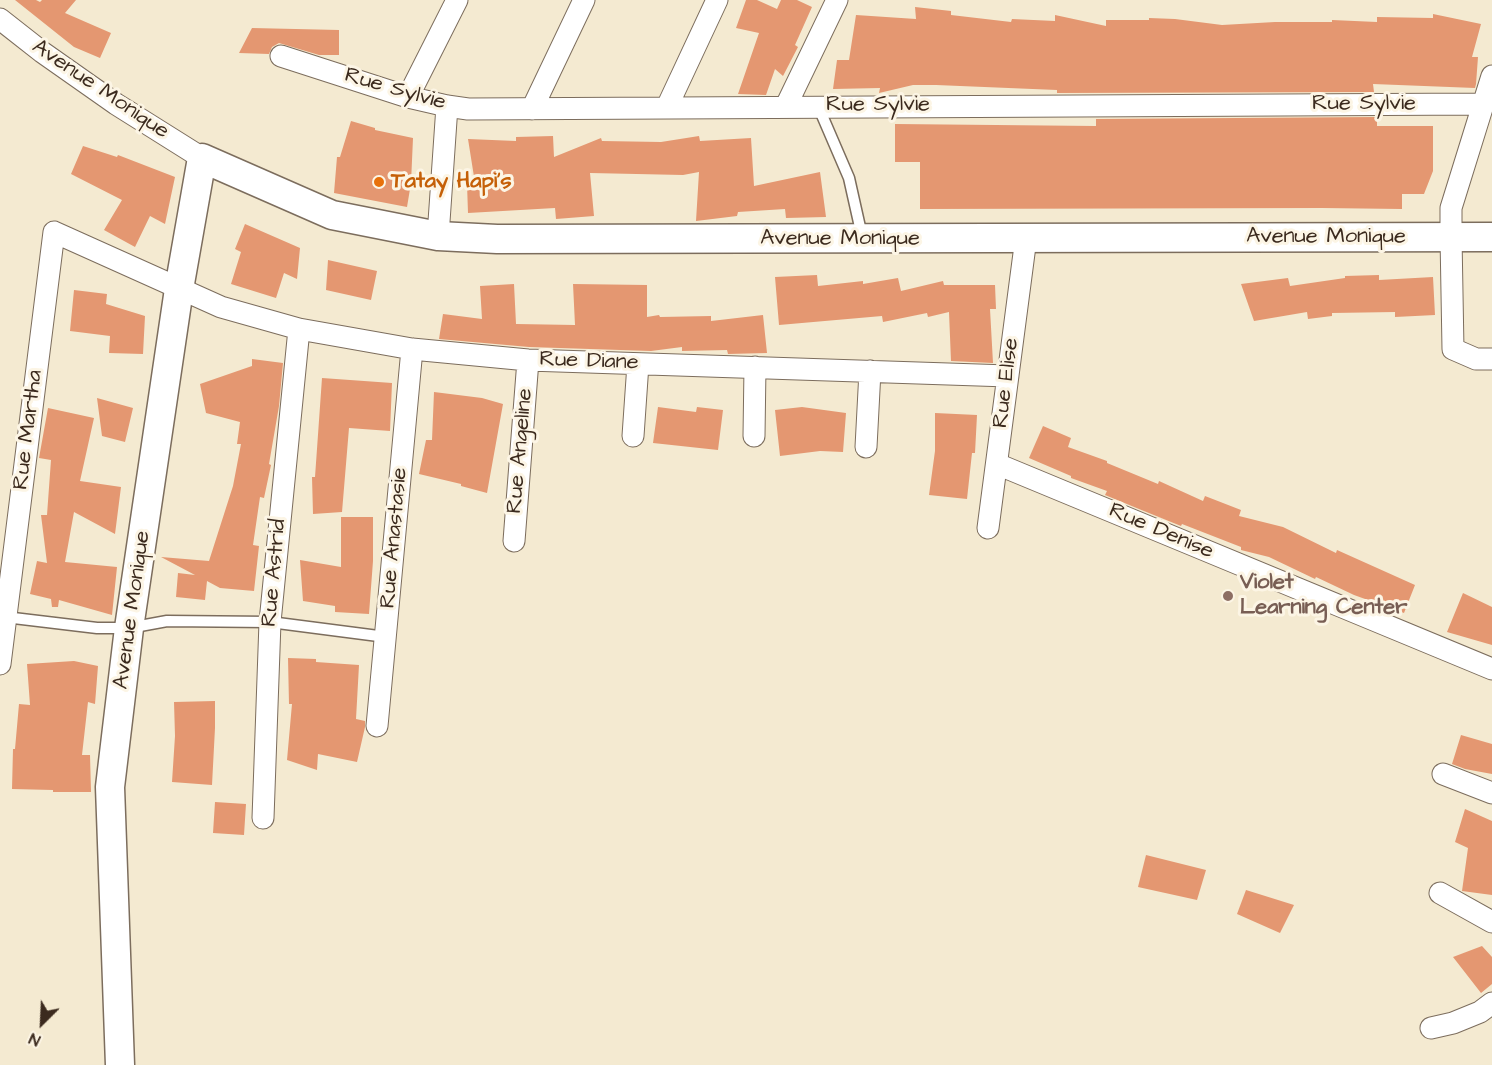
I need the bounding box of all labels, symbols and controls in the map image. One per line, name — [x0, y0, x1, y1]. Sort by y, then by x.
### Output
street label: Avenue Monique — [26, 34, 174, 146]
street label: Rue Sylvie — [341, 63, 449, 117]
street label: Rue Sylvie — [1312, 91, 1416, 117]
street label: Rue Sylvie — [826, 92, 930, 118]
place label: Tatay Hapi's — [391, 169, 512, 195]
marker: Tatay Hapi's — [372, 175, 386, 189]
street label: Avenue Monique — [1246, 224, 1406, 250]
street label: Avenue Monique — [760, 226, 920, 252]
street label: Rue Elise — [988, 337, 1026, 429]
street label: Rue Diane — [539, 347, 639, 377]
street label: Rue Martha — [9, 369, 49, 491]
street label: Rue Angeline — [502, 387, 540, 515]
street label: Rue Anastasie — [376, 466, 414, 610]
street label: Rue Denise — [1105, 498, 1217, 566]
street label: Rue Astrid — [257, 518, 293, 628]
street label: Avenue Monique — [109, 529, 157, 691]
place label: Violet Learning Center — [1240, 570, 1407, 622]
marker: Violet Learning Center — [1221, 589, 1235, 603]
north arrow — [12, 993, 72, 1053]
text: N — [26, 1027, 44, 1052]

